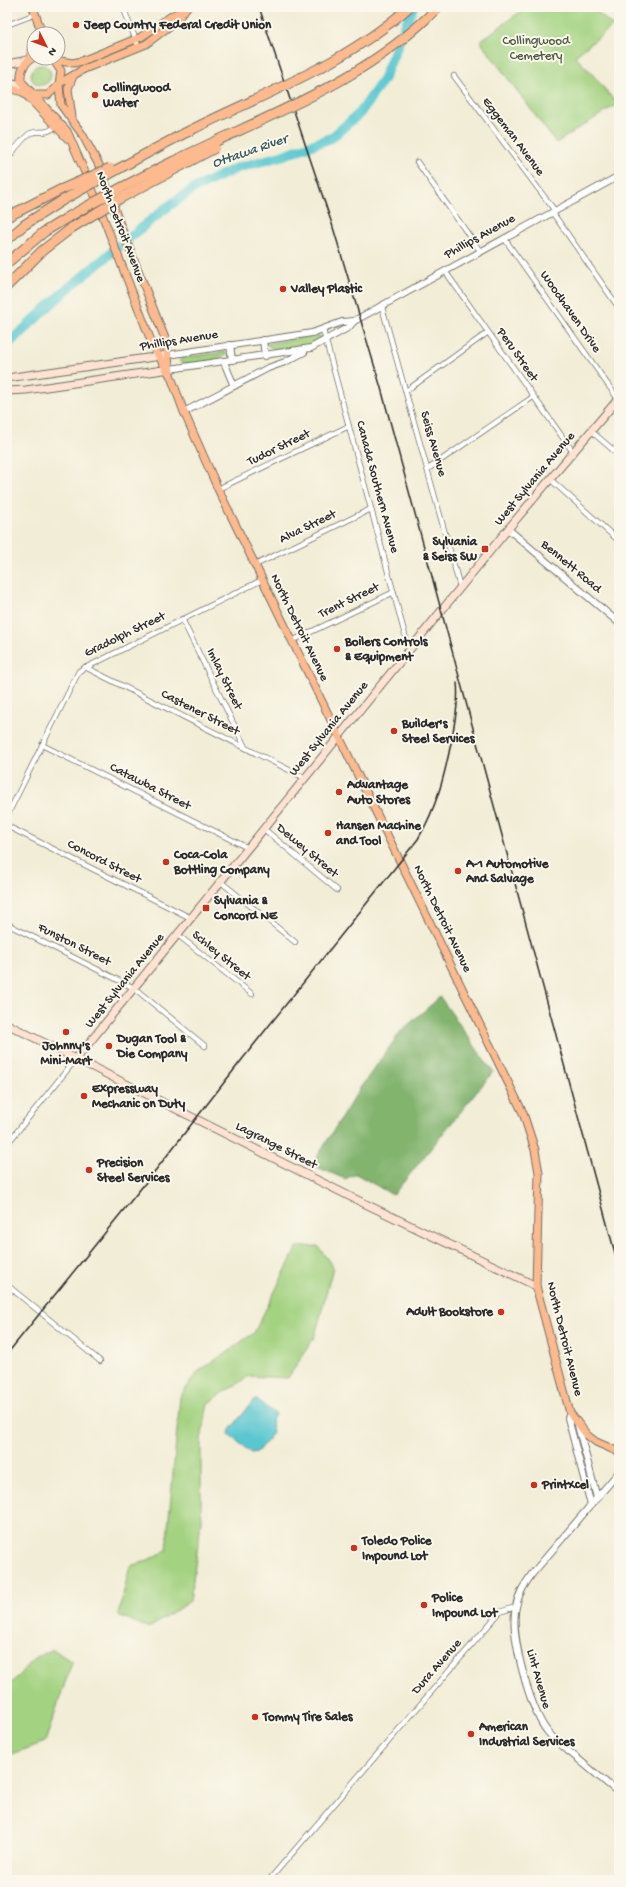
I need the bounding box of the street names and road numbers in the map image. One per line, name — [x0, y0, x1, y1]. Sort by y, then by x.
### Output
street label: Eggeman Avenue — [479, 95, 548, 179]
street label: North Detroit Avenue — [92, 170, 148, 285]
street label: Phillips Avenue — [441, 211, 518, 263]
street label: Woodhaven Drive — [536, 268, 604, 356]
street label: Peru Street — [492, 324, 542, 386]
street label: Phillips Avenue — [138, 327, 219, 355]
street label: Seiss Avenue — [417, 410, 450, 479]
street label: Canada Southern Avenue — [352, 419, 402, 555]
street label: Tudor Street — [244, 426, 314, 470]
street label: West Sylvania Avenue — [491, 429, 579, 529]
street label: Alva Street — [277, 506, 340, 547]
street label: Bennett Road — [537, 537, 605, 598]
street label: North Detroit Avenue — [267, 572, 332, 684]
street label: Trent Street — [315, 579, 383, 623]
street label: Gradolph Street — [82, 608, 170, 661]
street label: Imlay Street — [203, 646, 246, 714]
street label: West Sylvania Avenue — [286, 678, 372, 779]
street label: Castener Street — [158, 687, 243, 740]
street label: Catawba Street — [107, 760, 194, 815]
street label: Dewey Street — [272, 820, 342, 882]
street label: Concord Street — [64, 837, 145, 888]
street label: North Detroit Avenue — [410, 863, 475, 975]
street label: Funston Street — [34, 920, 114, 971]
street label: Schley Street — [189, 928, 255, 985]
street label: West Sylvania Avenue — [82, 930, 168, 1031]
street label: Lagrange Street — [233, 1119, 321, 1174]
street label: North Detroit Avenue — [543, 1280, 586, 1398]
street label: Dura Avenue — [408, 1636, 465, 1699]
street label: Lint Avenue — [522, 1647, 554, 1711]

